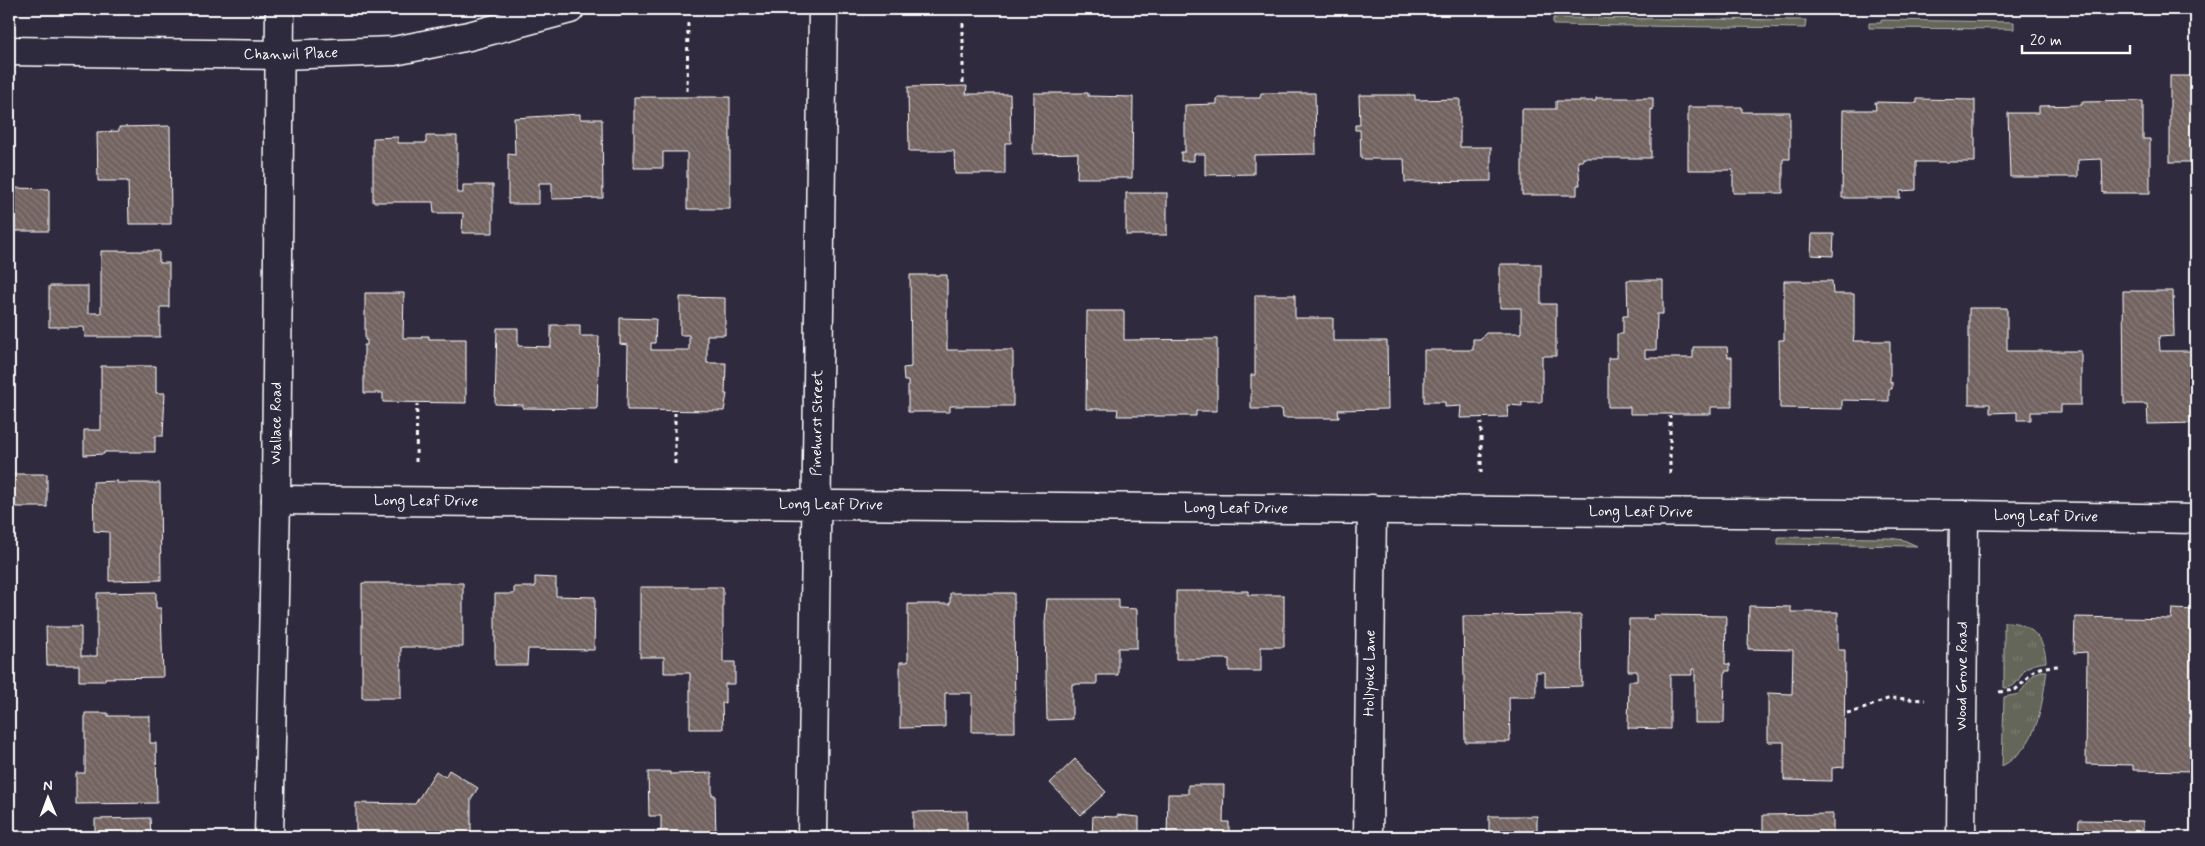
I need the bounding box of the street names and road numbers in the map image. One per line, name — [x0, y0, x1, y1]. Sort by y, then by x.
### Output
street label: Chanwil Place — [244, 43, 339, 65]
street label: Pinehurst Street — [807, 370, 828, 476]
street label: Wallace Road — [266, 382, 287, 464]
street label: Long Leaf Drive — [374, 491, 479, 512]
street label: Long Leaf Drive — [779, 494, 883, 516]
street label: Long Leaf Drive — [1184, 498, 1288, 519]
street label: Long Leaf Drive — [1589, 502, 1693, 523]
street label: Long Leaf Drive — [1994, 506, 2099, 527]
street label: Wood Grove Road — [1952, 621, 1973, 731]
street label: Hollyoke Lane — [1359, 629, 1381, 716]

